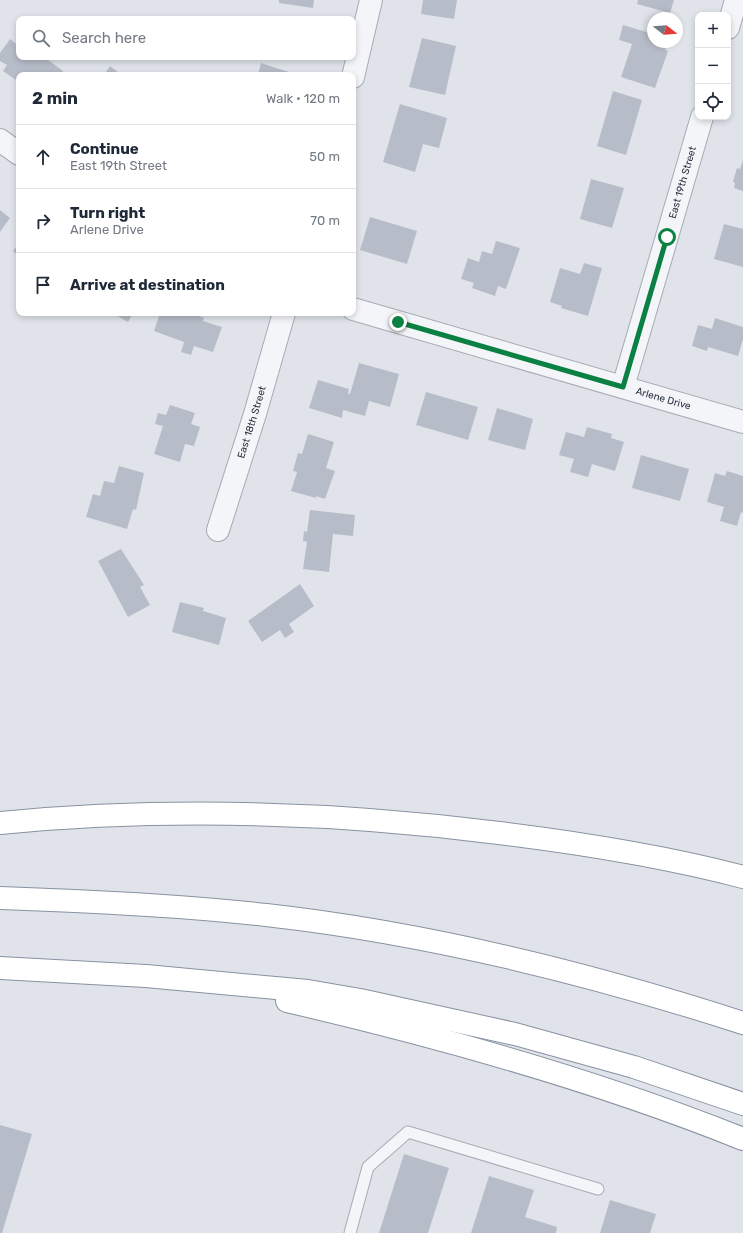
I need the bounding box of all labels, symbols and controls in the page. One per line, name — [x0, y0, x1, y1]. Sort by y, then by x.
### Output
north arrow — [647, 12, 683, 48]
map controls — [695, 12, 731, 120]
button: + — [695, 12, 731, 48]
search box — [16, 16, 356, 60]
icon: search — [30, 27, 52, 49]
text: Search here — [62, 29, 146, 47]
button: − — [695, 48, 731, 84]
button: locate — [695, 84, 731, 120]
text: 2 min — [32, 88, 78, 108]
text: Walk · 120 m — [266, 91, 340, 106]
text: Continue — [70, 140, 139, 158]
street label: East 19th Street — [667, 145, 699, 220]
icon: ahead — [32, 146, 54, 168]
text: 50 m — [309, 149, 340, 164]
text: East 19th Street — [70, 158, 167, 173]
text: Turn right — [70, 204, 145, 222]
icon: right — [32, 210, 54, 232]
text: 70 m — [310, 213, 340, 228]
text: Arlene Drive — [70, 222, 144, 237]
route start — [658, 228, 676, 246]
icon: arrive — [32, 274, 54, 296]
text: Arrive at destination — [70, 276, 225, 294]
route end — [389, 313, 407, 331]
street label: East 18th Street — [235, 385, 269, 460]
street label: Arlene Drive — [634, 385, 693, 413]

